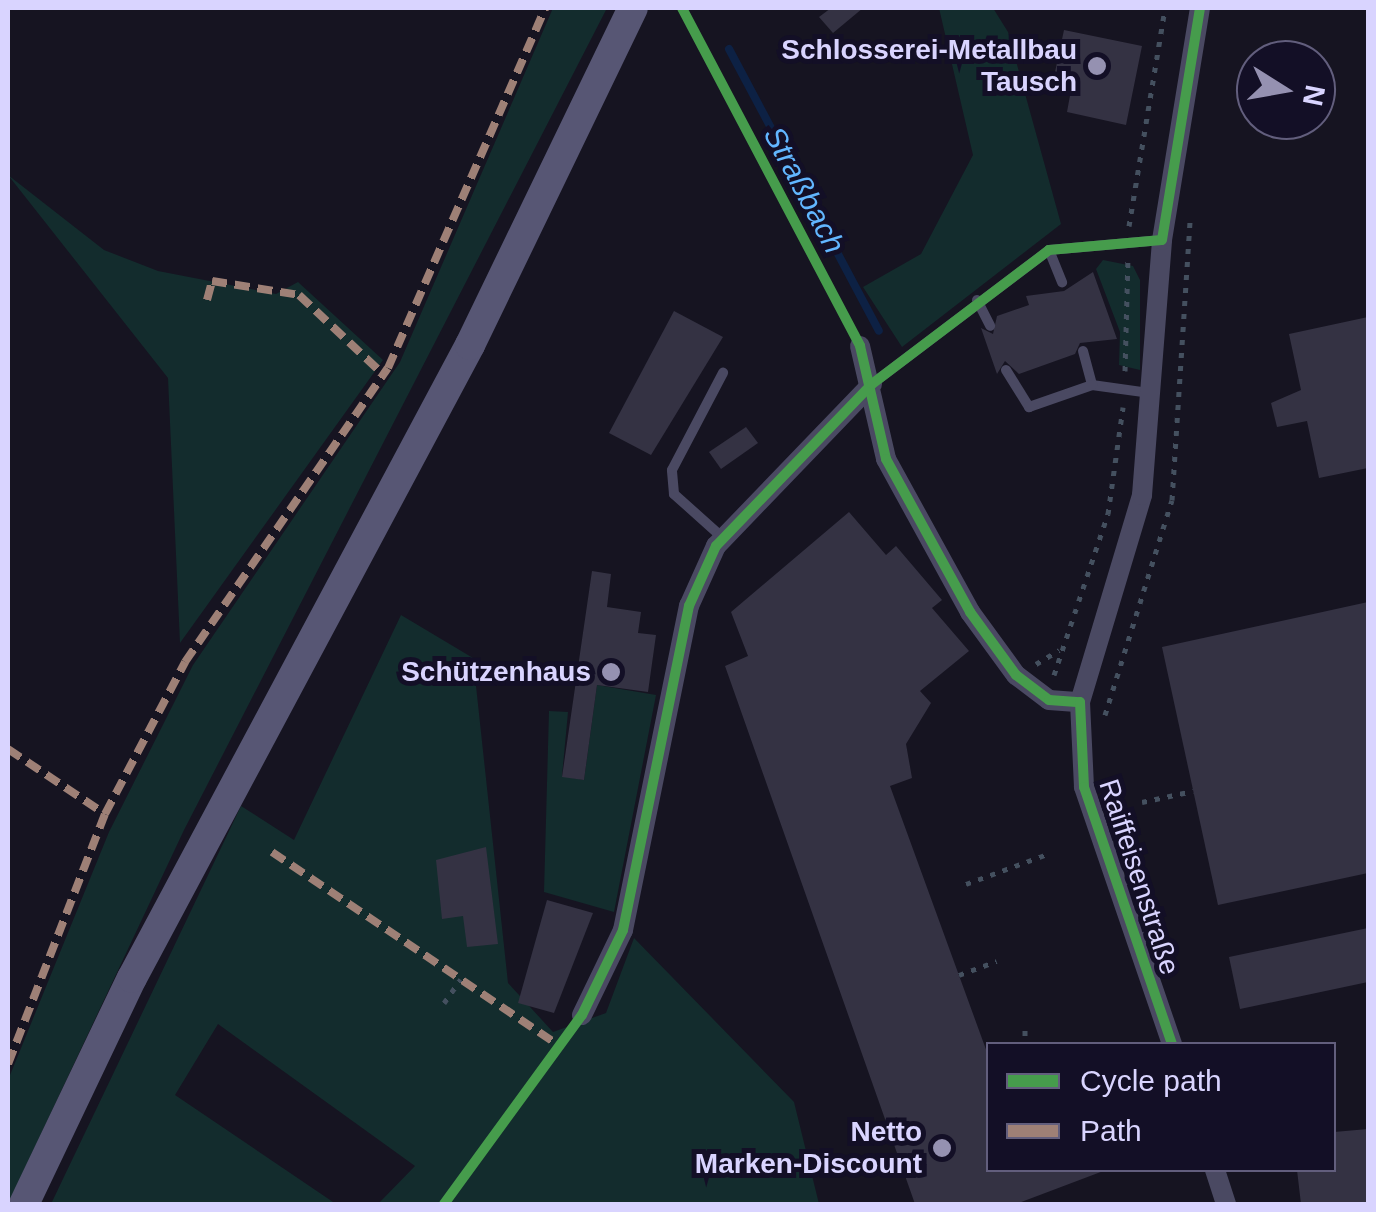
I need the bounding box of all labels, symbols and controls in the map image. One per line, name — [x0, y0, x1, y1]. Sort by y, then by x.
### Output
place label: Schlosserei-Metallbau Tausch — [781, 33, 1077, 99]
north arrow — [1236, 40, 1336, 140]
marker: Schlosserei-Metallbau Tausch — [1086, 55, 1108, 77]
text: N — [1297, 83, 1331, 108]
water label: Straßbach — [756, 120, 852, 260]
place label: Schützenhaus — [401, 655, 591, 689]
marker: Schützenhaus — [600, 661, 622, 683]
street label: Raiffeisenstraße — [1092, 775, 1186, 979]
legend — [986, 1042, 1336, 1172]
text: Cycle path — [1080, 1064, 1222, 1097]
text: Path — [1080, 1114, 1142, 1147]
place label: Netto Marken-Discount — [695, 1115, 922, 1181]
marker: Netto Marken-Discount — [931, 1137, 953, 1159]

